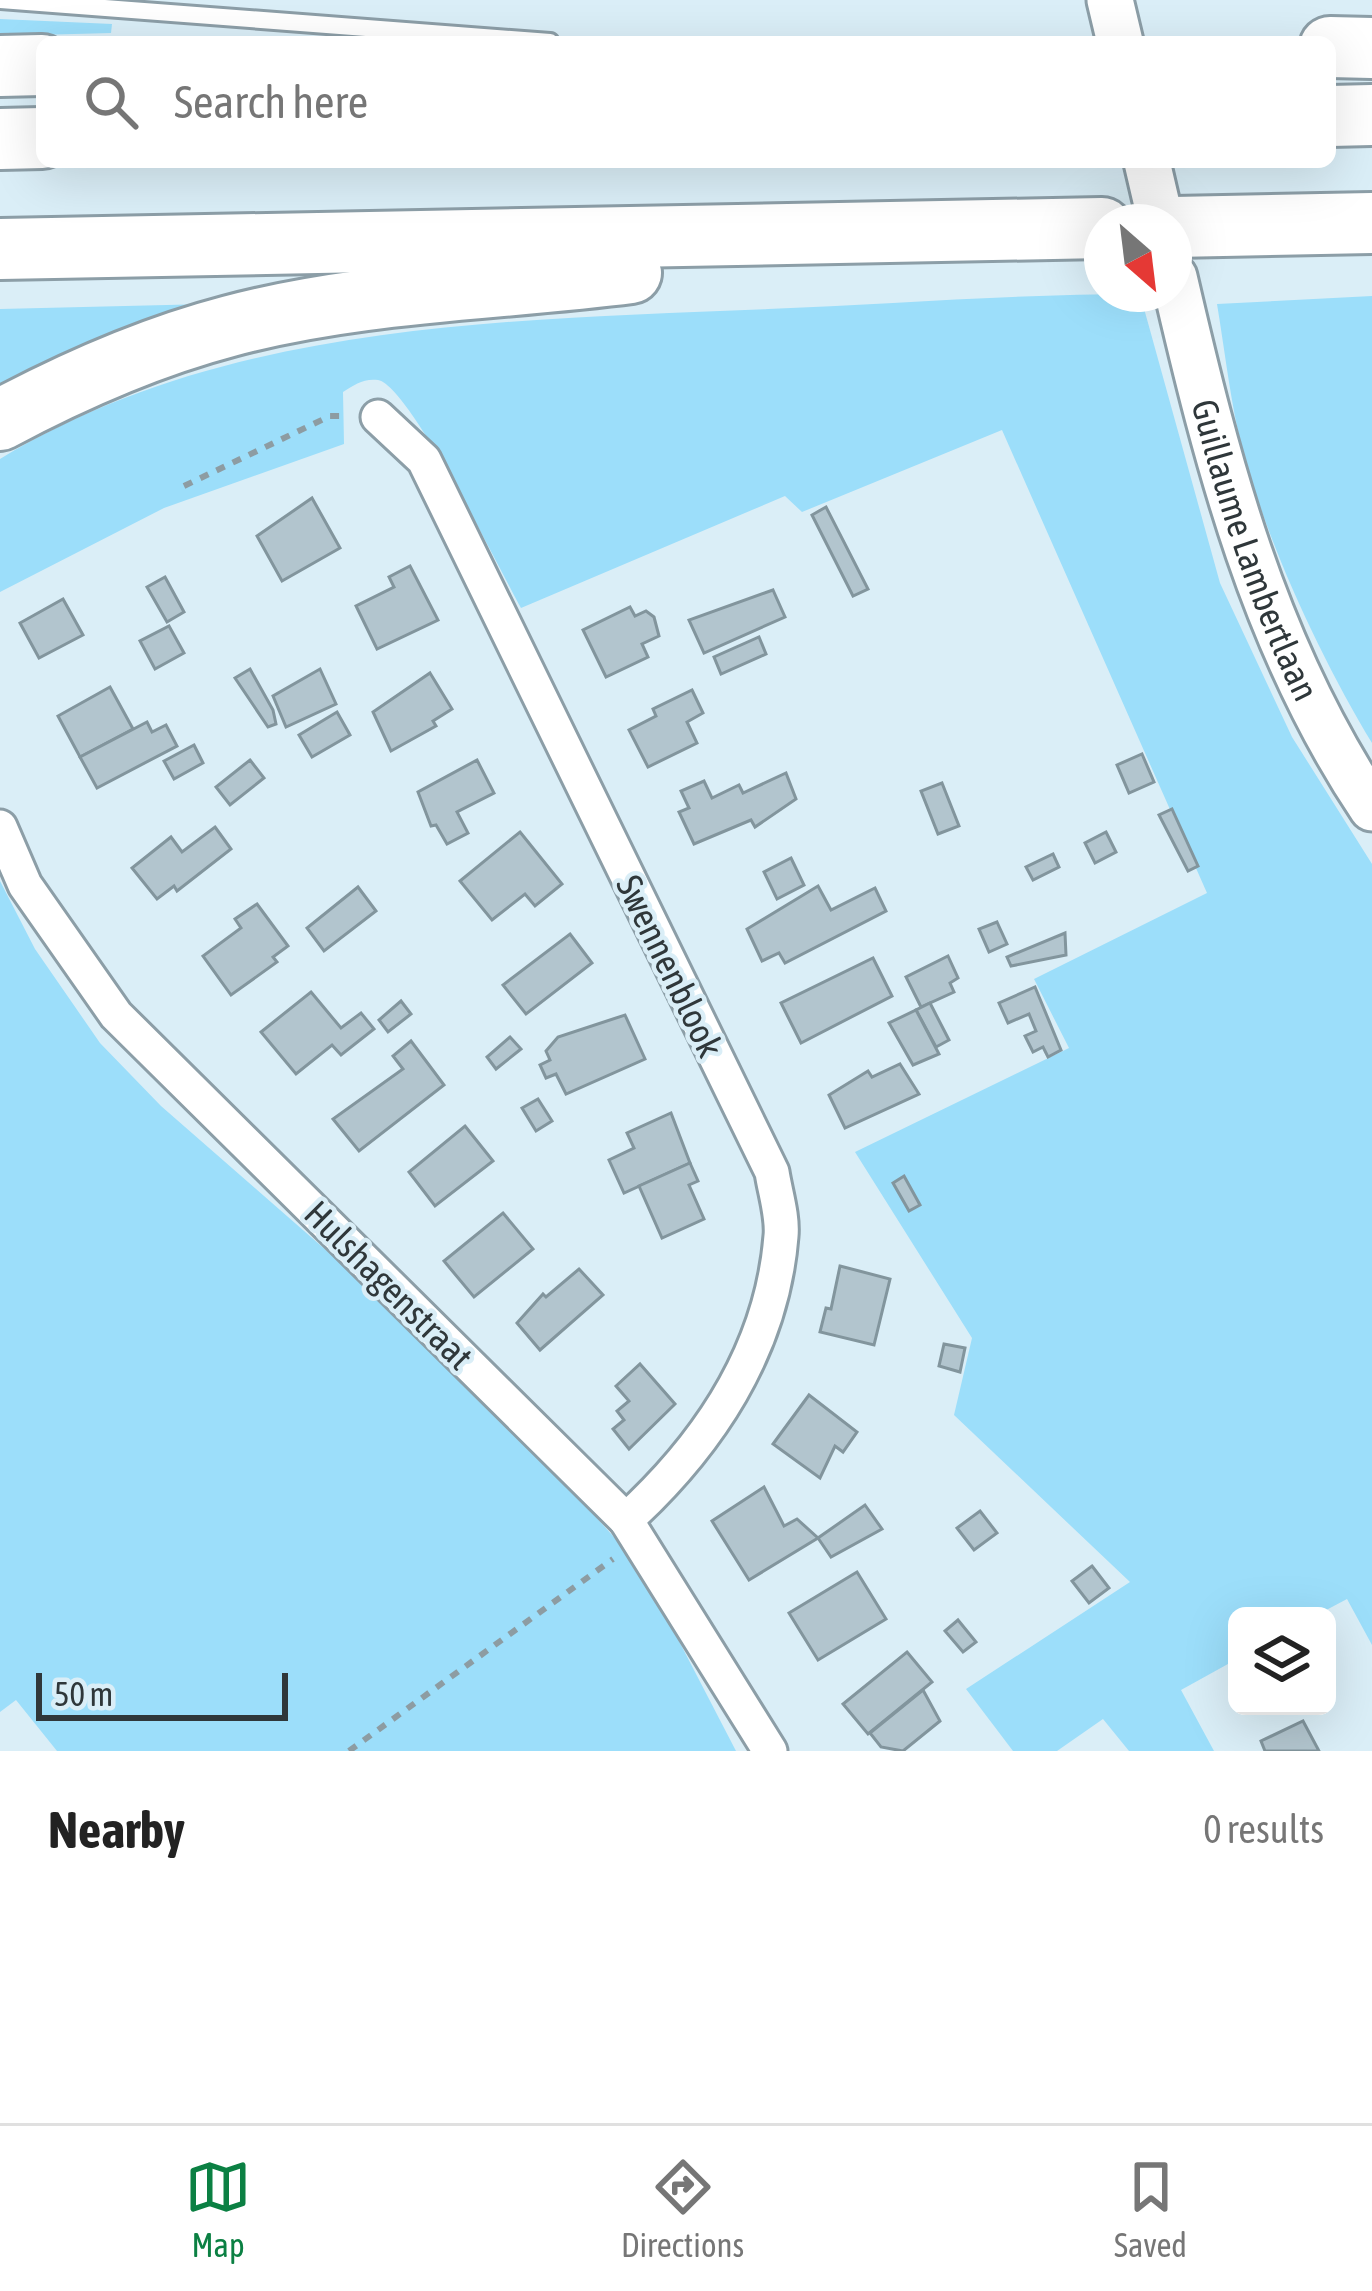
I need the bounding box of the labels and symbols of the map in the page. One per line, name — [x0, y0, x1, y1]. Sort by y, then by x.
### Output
north arrow — [1084, 204, 1192, 312]
street label: Guillaume Lambertlaan — [1183, 395, 1328, 707]
street label: Swennenblook — [608, 868, 732, 1064]
street label: Hulshagenstraat — [296, 1192, 482, 1378]
scale bar — [36, 1667, 288, 1720]

